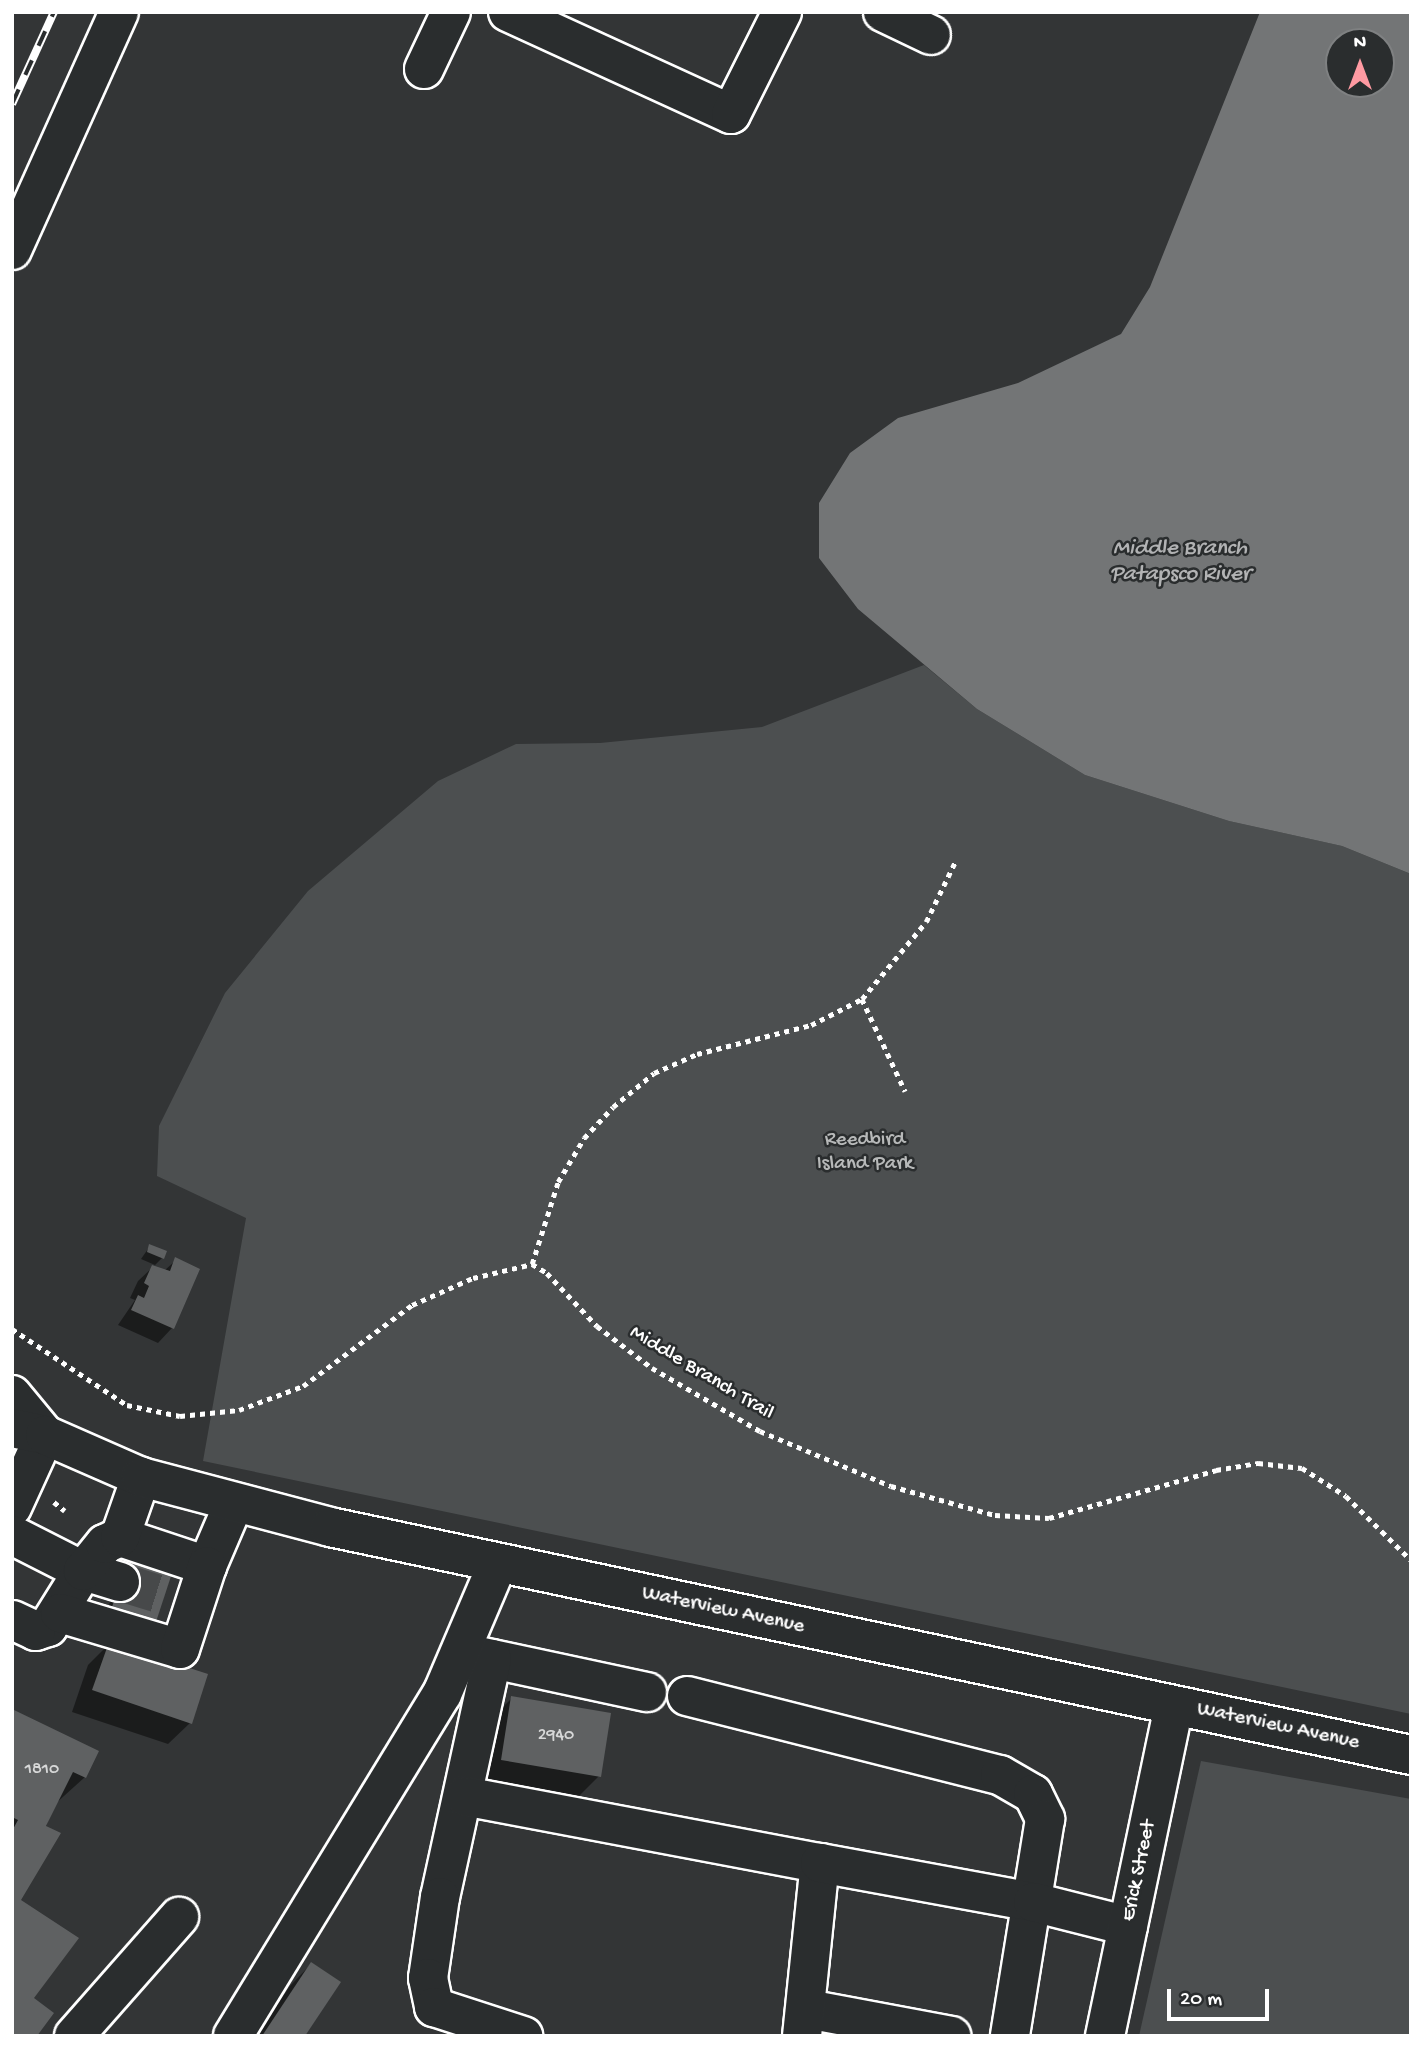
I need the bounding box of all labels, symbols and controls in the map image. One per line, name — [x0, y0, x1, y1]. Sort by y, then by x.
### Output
north arrow — [1325, 28, 1395, 98]
text: N — [1354, 32, 1366, 55]
water label: Middle Branch Patapsco River — [1110, 535, 1250, 589]
park label: Reedbird Island Park — [817, 1128, 913, 1178]
street label: Middle Branch Trail — [624, 1321, 778, 1427]
street label: Waterview Avenue — [639, 1581, 807, 1641]
street label: Waterview Avenue — [1194, 1697, 1362, 1757]
house number: 2940 — [538, 1725, 574, 1747]
house number: 1810 — [25, 1759, 59, 1781]
street label: Erick Street — [1117, 1818, 1163, 1924]
scale bar — [1171, 1974, 1272, 2018]
text: 20 m — [1180, 1988, 1222, 2013]

